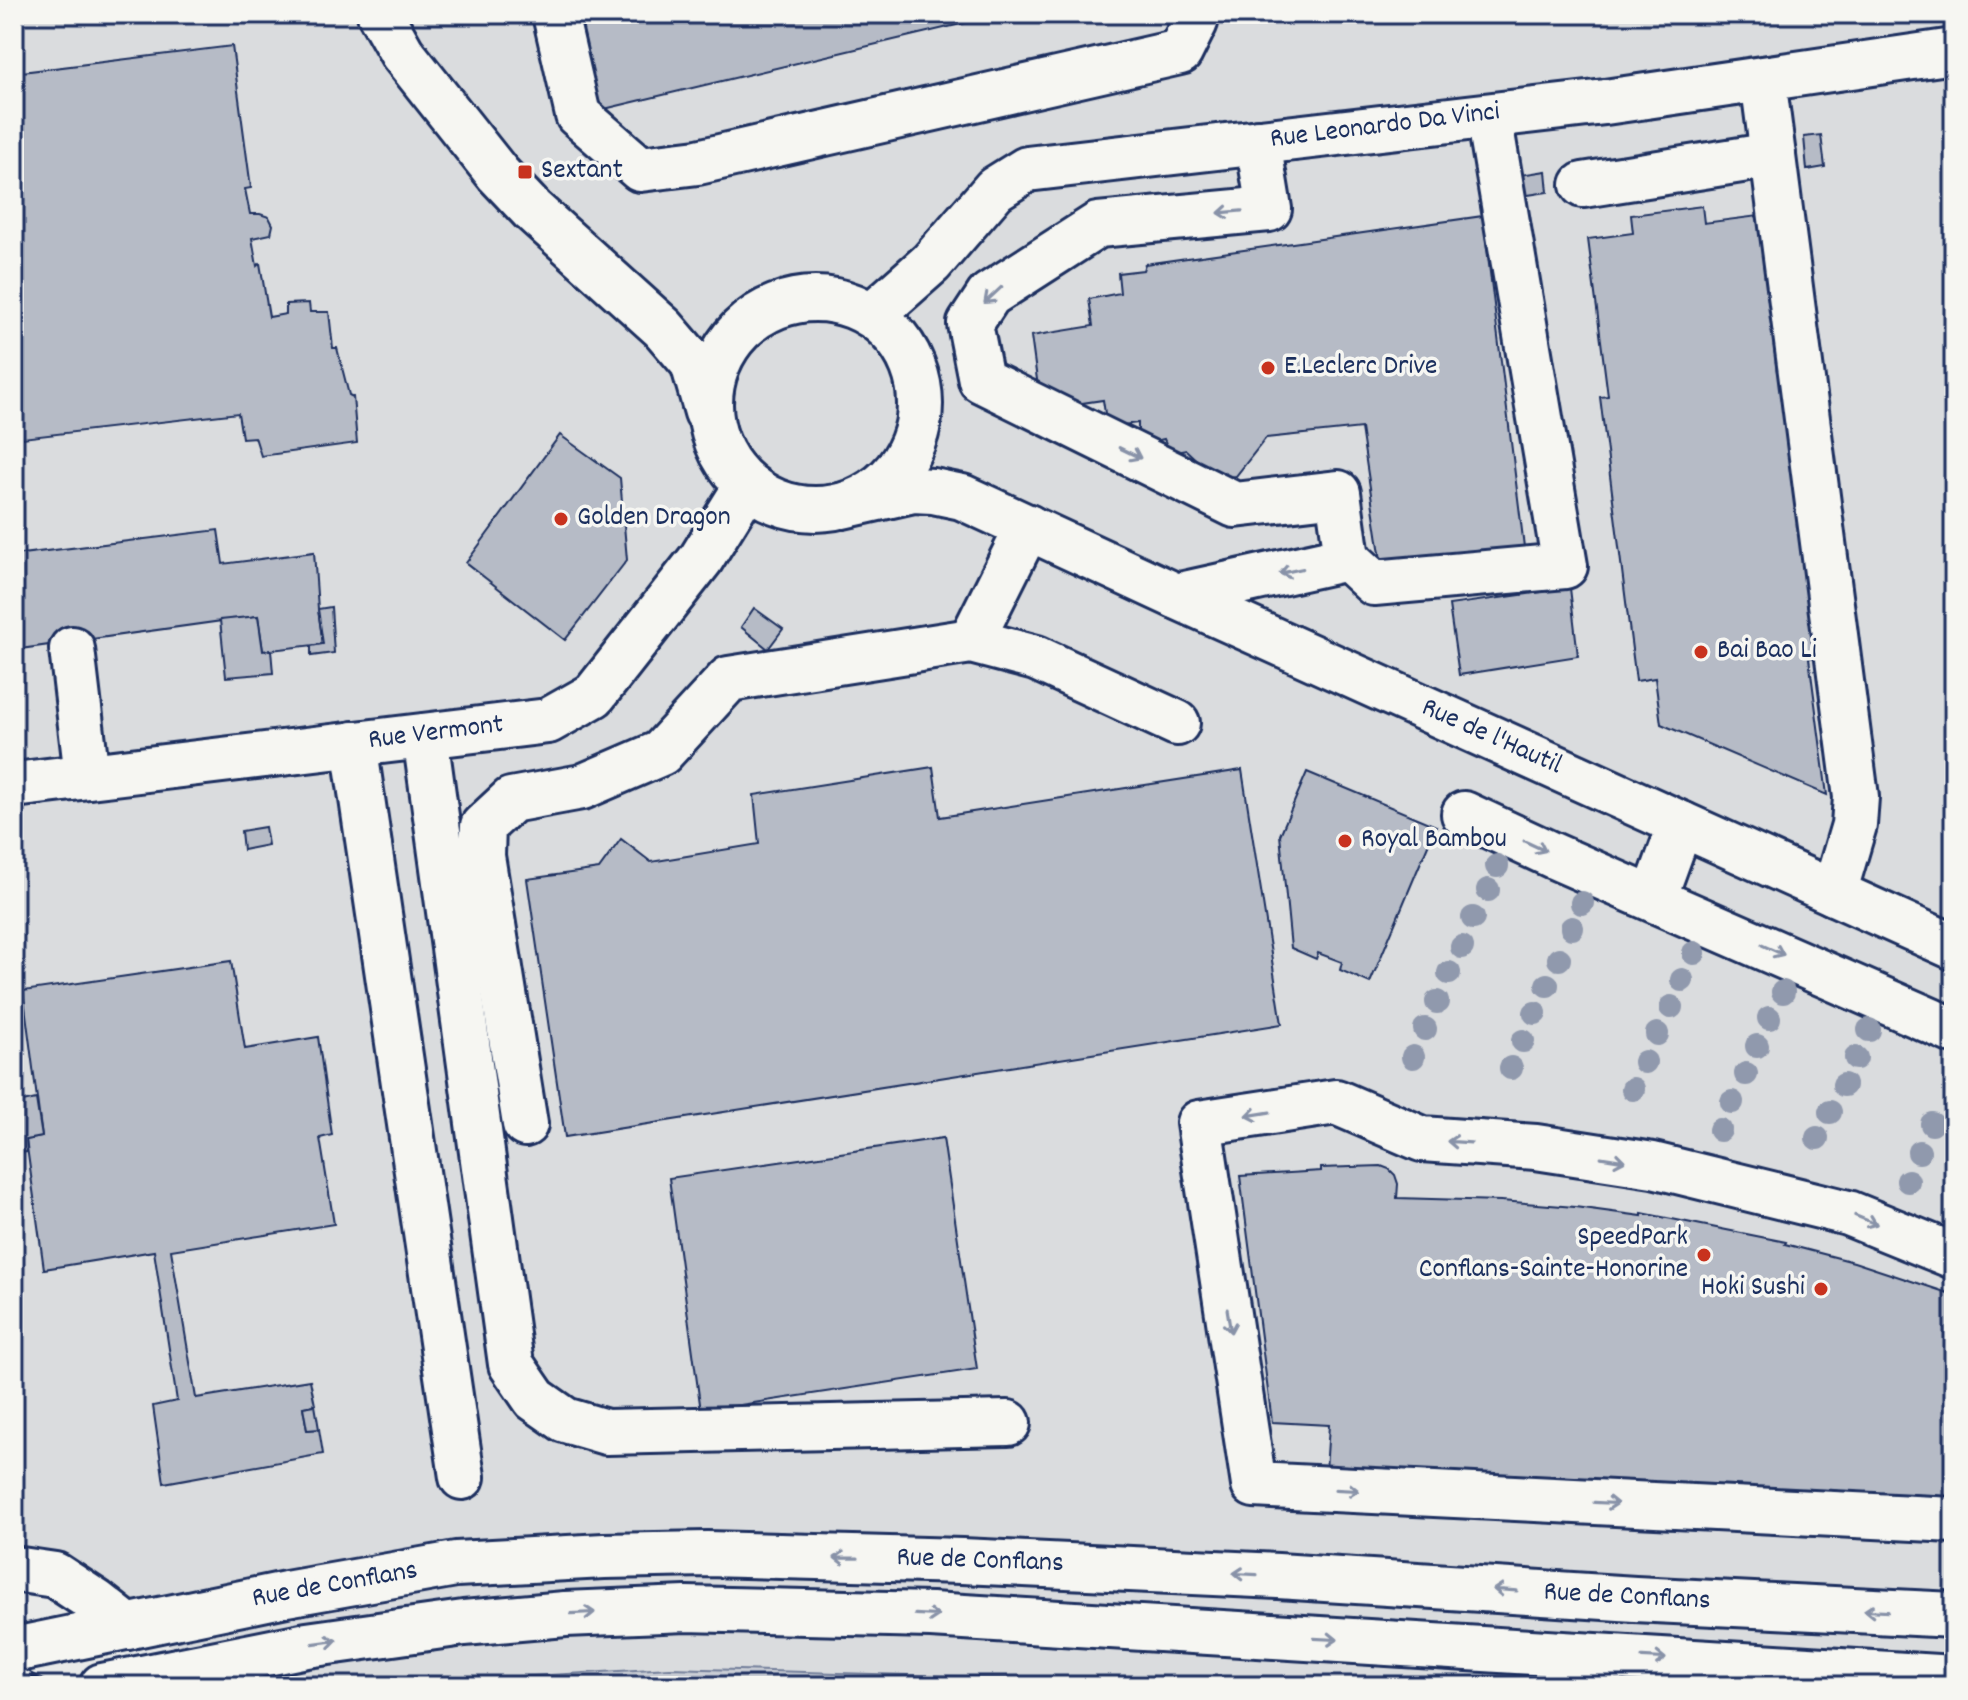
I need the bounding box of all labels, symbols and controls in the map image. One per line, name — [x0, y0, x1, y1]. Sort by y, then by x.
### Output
street label: Rue Leonardo Da Vinci — [1268, 93, 1502, 161]
place label: Sextant — [541, 152, 623, 192]
marker: Sextant — [516, 163, 534, 181]
one-way arrow — [1217, 205, 1244, 220]
one-way arrow — [983, 286, 1003, 305]
place label: E.Leclerc Drive — [1284, 348, 1437, 388]
marker: E.Leclerc Drive — [1259, 359, 1277, 377]
one-way arrow — [1118, 446, 1142, 461]
place label: Golden Dragon — [577, 499, 731, 539]
marker: Golden Dragon — [552, 510, 570, 528]
one-way arrow — [1278, 564, 1304, 579]
place label: Bai Bao Li — [1717, 632, 1817, 672]
marker: Bai Bao Li — [1692, 643, 1710, 661]
street label: Rue de l'Hautil — [1414, 689, 1568, 787]
street label: Rue Vermont — [366, 706, 506, 762]
place label: Royal Bambou — [1361, 821, 1507, 861]
marker: Royal Bambou — [1336, 832, 1354, 850]
one-way arrow — [1522, 840, 1546, 855]
one-way arrow — [1760, 944, 1785, 959]
one-way arrow — [1246, 1107, 1272, 1122]
one-way arrow — [1446, 1134, 1472, 1149]
one-way arrow — [1600, 1152, 1626, 1167]
one-way arrow — [1853, 1214, 1878, 1228]
place label: SpeedPark Conflans-Sainte-Honorine — [1419, 1219, 1688, 1291]
marker: SpeedPark Conflans-Sainte-Honorine — [1695, 1246, 1713, 1264]
place label: Hoki Sushi — [1701, 1269, 1805, 1309]
marker: Hoki Sushi — [1812, 1280, 1830, 1298]
one-way arrow — [1222, 1307, 1237, 1333]
one-way arrow — [1333, 1483, 1360, 1498]
one-way arrow — [1592, 1496, 1619, 1511]
street label: Rue de Conflans — [896, 1539, 1064, 1585]
one-way arrow — [833, 1550, 860, 1565]
street label: Rue de Conflans — [249, 1552, 421, 1620]
one-way arrow — [1232, 1567, 1259, 1582]
street label: Rue de Conflans — [1542, 1574, 1712, 1622]
one-way arrow — [1492, 1582, 1519, 1597]
one-way arrow — [1863, 1604, 1890, 1619]
one-way arrow — [569, 1606, 596, 1621]
one-way arrow — [913, 1607, 940, 1622]
one-way arrow — [1312, 1631, 1339, 1646]
one-way arrow — [312, 1634, 337, 1649]
one-way arrow — [1640, 1651, 1667, 1666]

